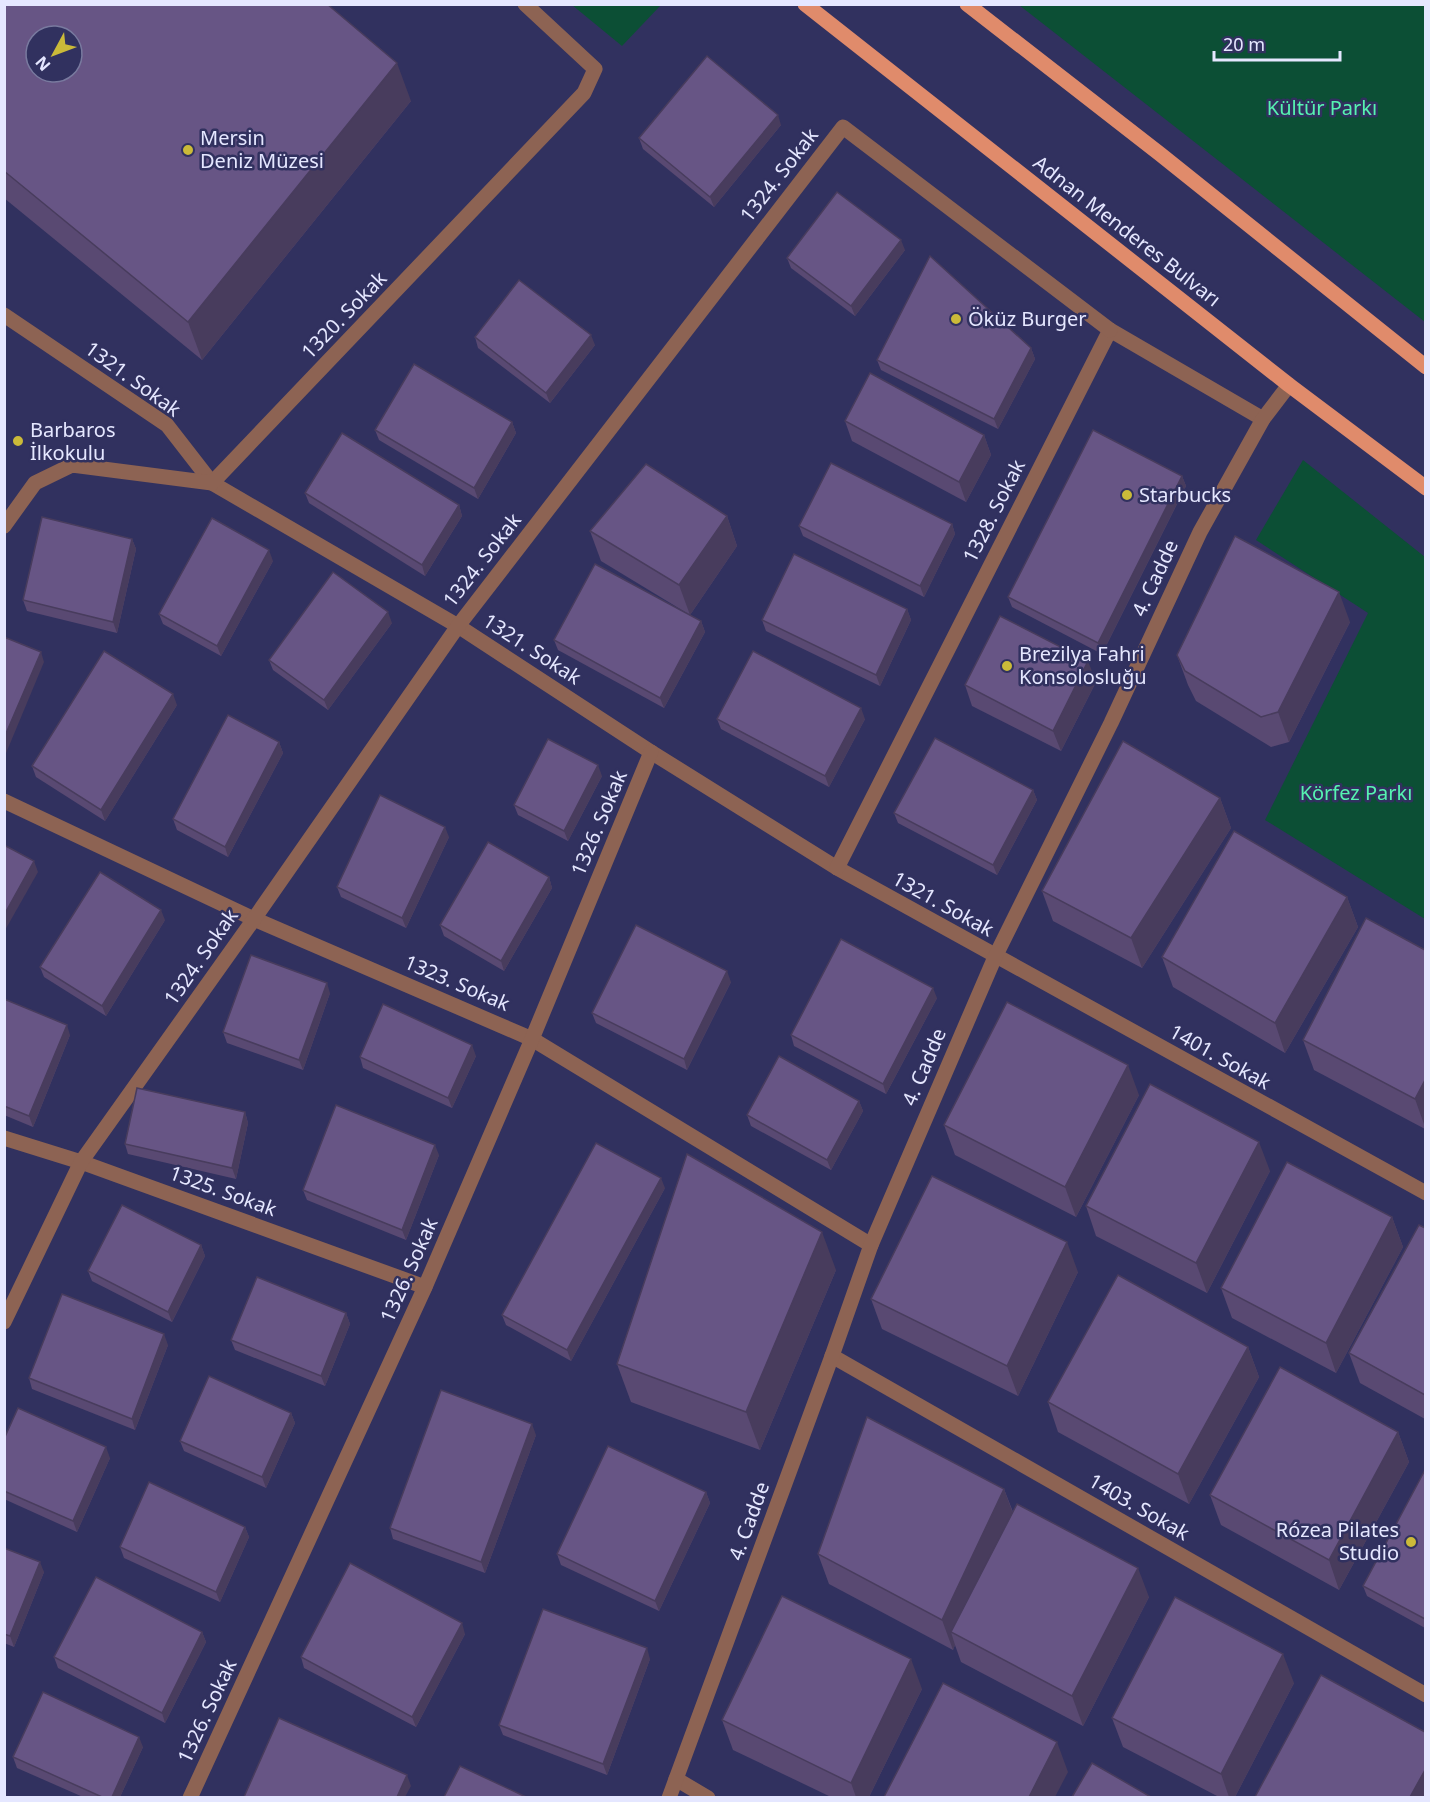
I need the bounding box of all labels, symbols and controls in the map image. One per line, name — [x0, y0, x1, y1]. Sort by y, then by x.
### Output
north arrow — [24, 24, 84, 84]
scale bar — [1214, 24, 1340, 62]
text: 20 m — [1223, 32, 1265, 56]
text: N — [30, 52, 55, 76]
park label: Kültür Parkı — [1267, 94, 1377, 121]
street label: 1324. Sokak — [733, 122, 824, 227]
place label: Mersin Deniz Müzesi — [200, 124, 324, 174]
marker: Mersin Deniz Müzesi — [181, 143, 195, 157]
street label: Adnan Menderes Bulvarı — [1028, 149, 1227, 312]
street label: 1320. Sokak — [295, 265, 392, 364]
place label: Öküz Burger — [968, 305, 1087, 332]
marker: Öküz Burger — [949, 312, 963, 326]
street label: 1321. Sokak — [80, 335, 187, 423]
place label: Barbaros İlkokulu — [30, 416, 116, 466]
marker: Barbaros İlkokulu — [11, 434, 25, 448]
street label: 1328. Sokak — [956, 454, 1031, 567]
place label: Starbucks — [1139, 481, 1231, 508]
marker: Starbucks — [1120, 488, 1134, 502]
street label: 1324. Sokak — [436, 507, 527, 612]
street label: 4. Cadde — [1125, 535, 1184, 621]
street label: 1321. Sokak — [478, 607, 587, 691]
place label: Brezilya Fahri Konsolosluğu — [1019, 640, 1147, 690]
marker: Brezilya Fahri Konsolosluğu — [1000, 659, 1014, 673]
street label: 1326. Sokak — [564, 766, 633, 880]
park label: Körfez Parkı — [1300, 779, 1412, 806]
street label: 1321. Sokak — [888, 865, 999, 943]
street label: 1324. Sokak — [157, 903, 244, 1010]
street label: 1323. Sokak — [400, 948, 514, 1017]
street label: 1401. Sokak — [1165, 1018, 1276, 1096]
street label: 4. Cadde — [895, 1024, 952, 1110]
street label: 1325. Sokak — [166, 1159, 281, 1222]
street label: 1326. Sokak — [373, 1213, 444, 1326]
street label: 1403. Sokak — [1084, 1467, 1195, 1546]
street label: 4. Cadde — [722, 1478, 775, 1564]
place label: Rózea Pilates Studio — [1276, 1516, 1399, 1566]
marker: Rózea Pilates Studio — [1404, 1535, 1418, 1549]
street label: 1326. Sokak — [171, 1654, 243, 1767]

